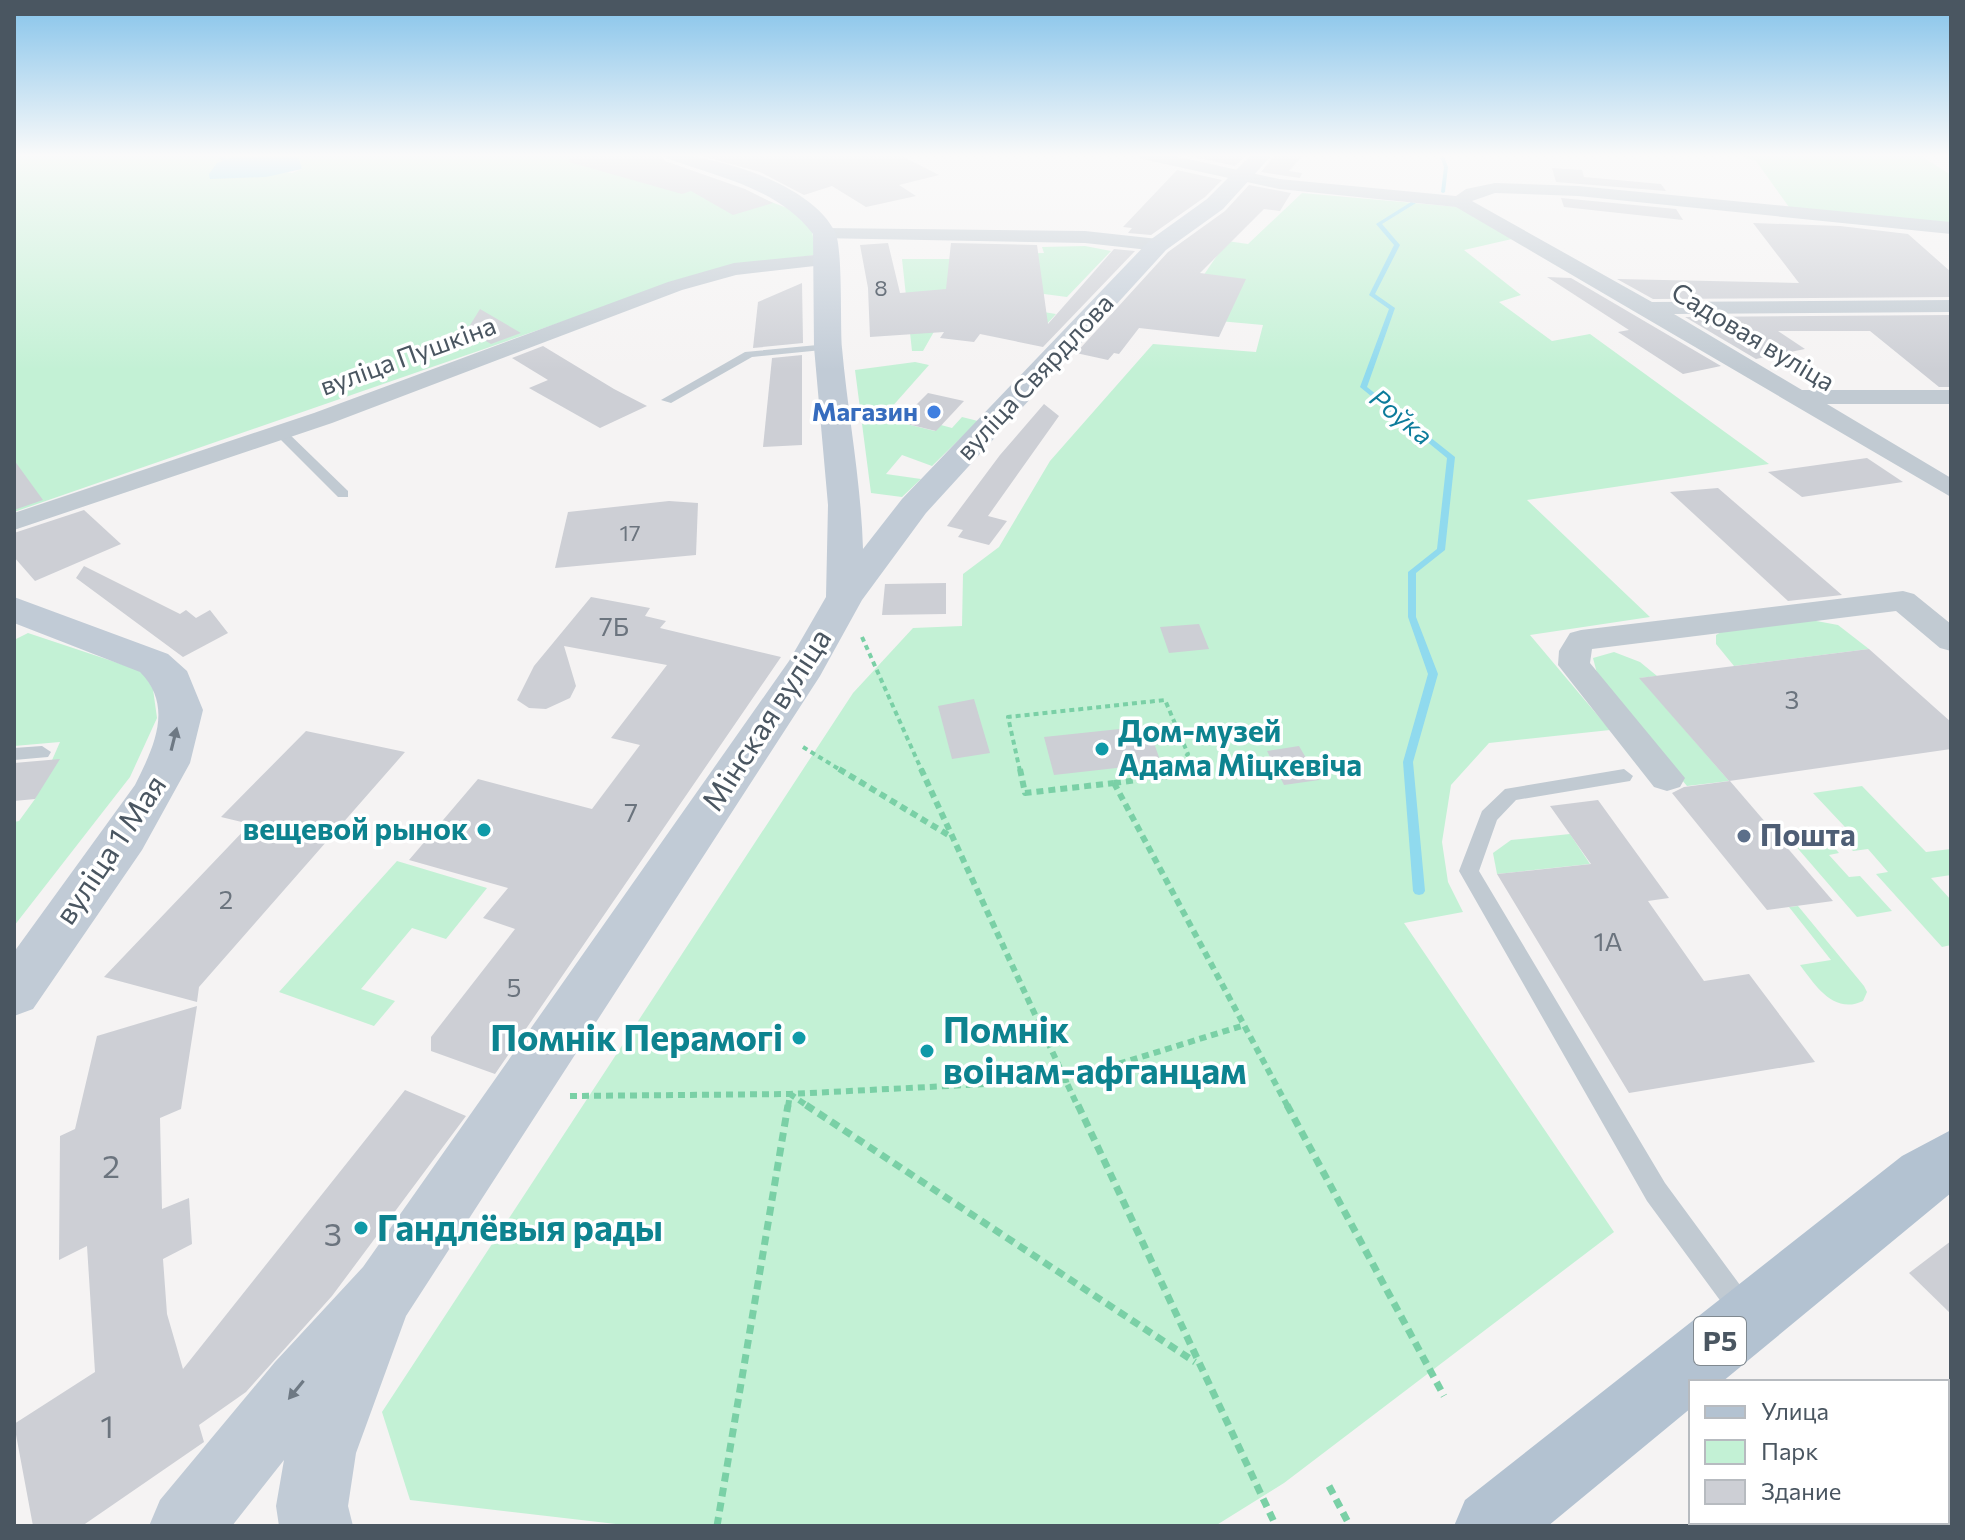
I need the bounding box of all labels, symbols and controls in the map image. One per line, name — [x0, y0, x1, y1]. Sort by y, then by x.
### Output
house number: 8 — [874, 274, 888, 301]
street label: Садовая вуліца — [1667, 275, 1841, 397]
street label: вуліца Свярдлова — [949, 287, 1119, 465]
street label: вуліца Пушкіна — [315, 308, 500, 401]
water label: Роўка — [1364, 381, 1439, 450]
place label: Магазин — [812, 395, 918, 426]
marker: Магазин — [925, 403, 943, 421]
house number: 17 — [619, 519, 641, 546]
house number: 7Б — [599, 610, 629, 641]
street label: Мінская вуліца — [692, 621, 838, 817]
house number: 3 — [1785, 683, 1799, 714]
place label: Дом-музей Адама Міцкевіча — [1118, 711, 1362, 782]
one-way arrow — [169, 727, 181, 752]
marker: Дом-музей Адама Міцкевіча — [1093, 740, 1111, 758]
street label: вуліца 1 Мая — [45, 767, 172, 930]
house number: 7 — [624, 796, 638, 827]
place label: вещевой рынок — [243, 809, 468, 846]
place label: Пошта — [1760, 815, 1856, 852]
marker: вещевой рынок — [475, 821, 493, 839]
marker: Пошта — [1735, 827, 1753, 845]
house number: 2 — [219, 883, 233, 914]
house number: 1А — [1593, 925, 1623, 956]
house number: 5 — [507, 971, 521, 1002]
place label: Помнік воінам-афганцам — [943, 1006, 1247, 1091]
place label: Помнік Перамогі — [490, 1014, 783, 1058]
marker: Помнік Перамогі — [790, 1029, 808, 1047]
marker: Помнік воінам-афганцам — [918, 1042, 936, 1060]
house number: 2 — [102, 1145, 120, 1185]
place label: Гандлёвыя рады — [377, 1204, 663, 1248]
house number: 3 — [324, 1213, 342, 1253]
marker: Гандлёвыя рады — [352, 1219, 370, 1237]
road number: Р5 — [1694, 1317, 1746, 1365]
one-way arrow — [288, 1380, 305, 1400]
legend — [1689, 1380, 1949, 1524]
text: Улица — [1761, 1396, 1829, 1425]
house number: 1 — [100, 1405, 114, 1445]
text: Парк — [1761, 1436, 1818, 1465]
text: Здание — [1761, 1476, 1841, 1505]

